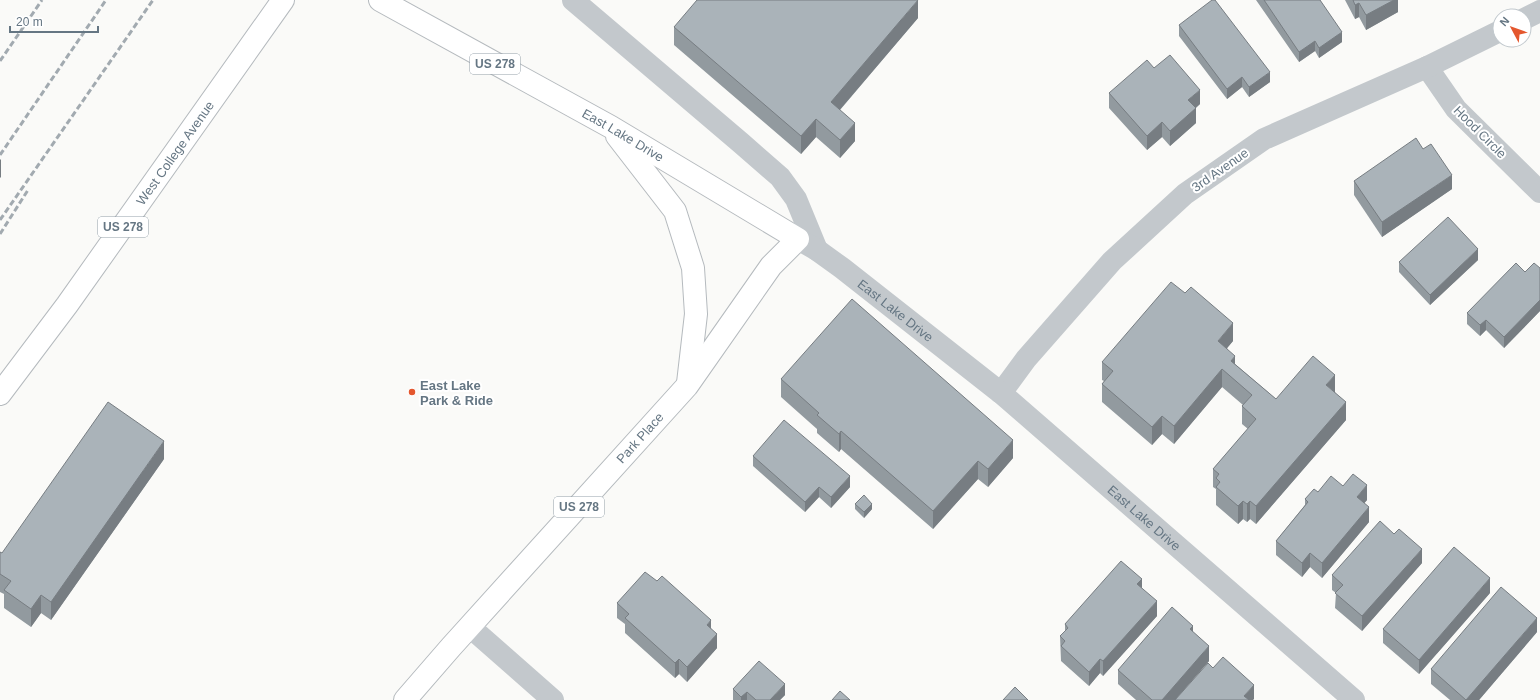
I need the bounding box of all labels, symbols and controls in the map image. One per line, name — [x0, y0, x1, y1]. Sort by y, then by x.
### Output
scale bar — [10, 8, 98, 34]
north arrow — [1492, 8, 1532, 48]
text: N — [1497, 14, 1512, 28]
text: 20 m — [16, 15, 43, 29]
road number: US 278 — [470, 54, 520, 74]
street label: West College Avenue — [133, 98, 217, 208]
street label: Hood Circle — [1451, 103, 1509, 161]
street label: East Lake Drive — [580, 105, 667, 164]
street label: 3rd Avenue — [1189, 145, 1251, 195]
road number: US 278 — [98, 217, 148, 237]
street label: East Lake Drive — [855, 276, 936, 344]
place label: East Lake Park & Ride — [420, 378, 493, 408]
marker: East Lake Park & Ride — [407, 387, 417, 397]
street label: Park Place — [613, 410, 667, 466]
street label: East Lake Drive — [1105, 482, 1184, 553]
road number: US 278 — [554, 497, 604, 517]

